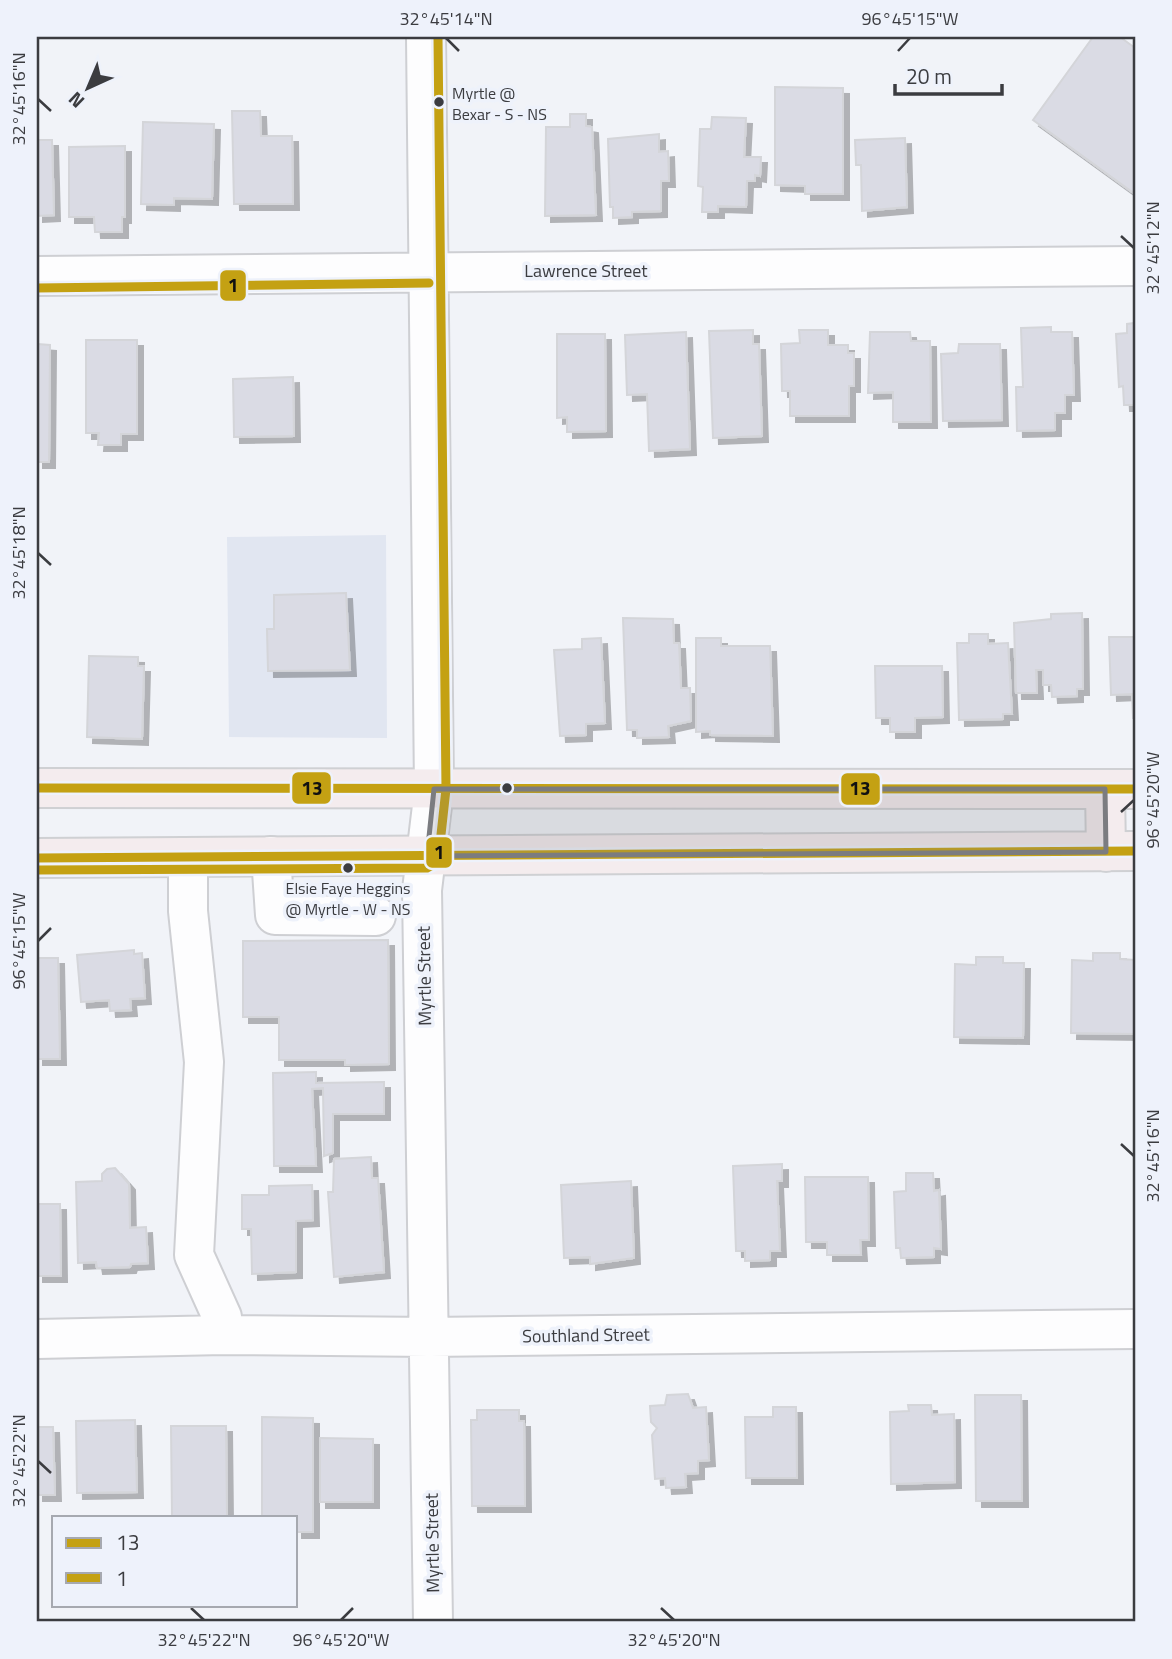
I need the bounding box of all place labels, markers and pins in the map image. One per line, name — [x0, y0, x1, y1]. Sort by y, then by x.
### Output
place label: Myrtle @ Bexar - S - NS — [452, 81, 547, 126]
marker: Myrtle @ Bexar - S - NS — [432, 95, 446, 109]
unlabelled marker — [500, 781, 514, 795]
marker: Elsie Faye Heggins @ Myrtle - W - NS — [341, 861, 355, 875]
place label: Elsie Faye Heggins @ Myrtle - W - NS — [285, 876, 411, 921]

